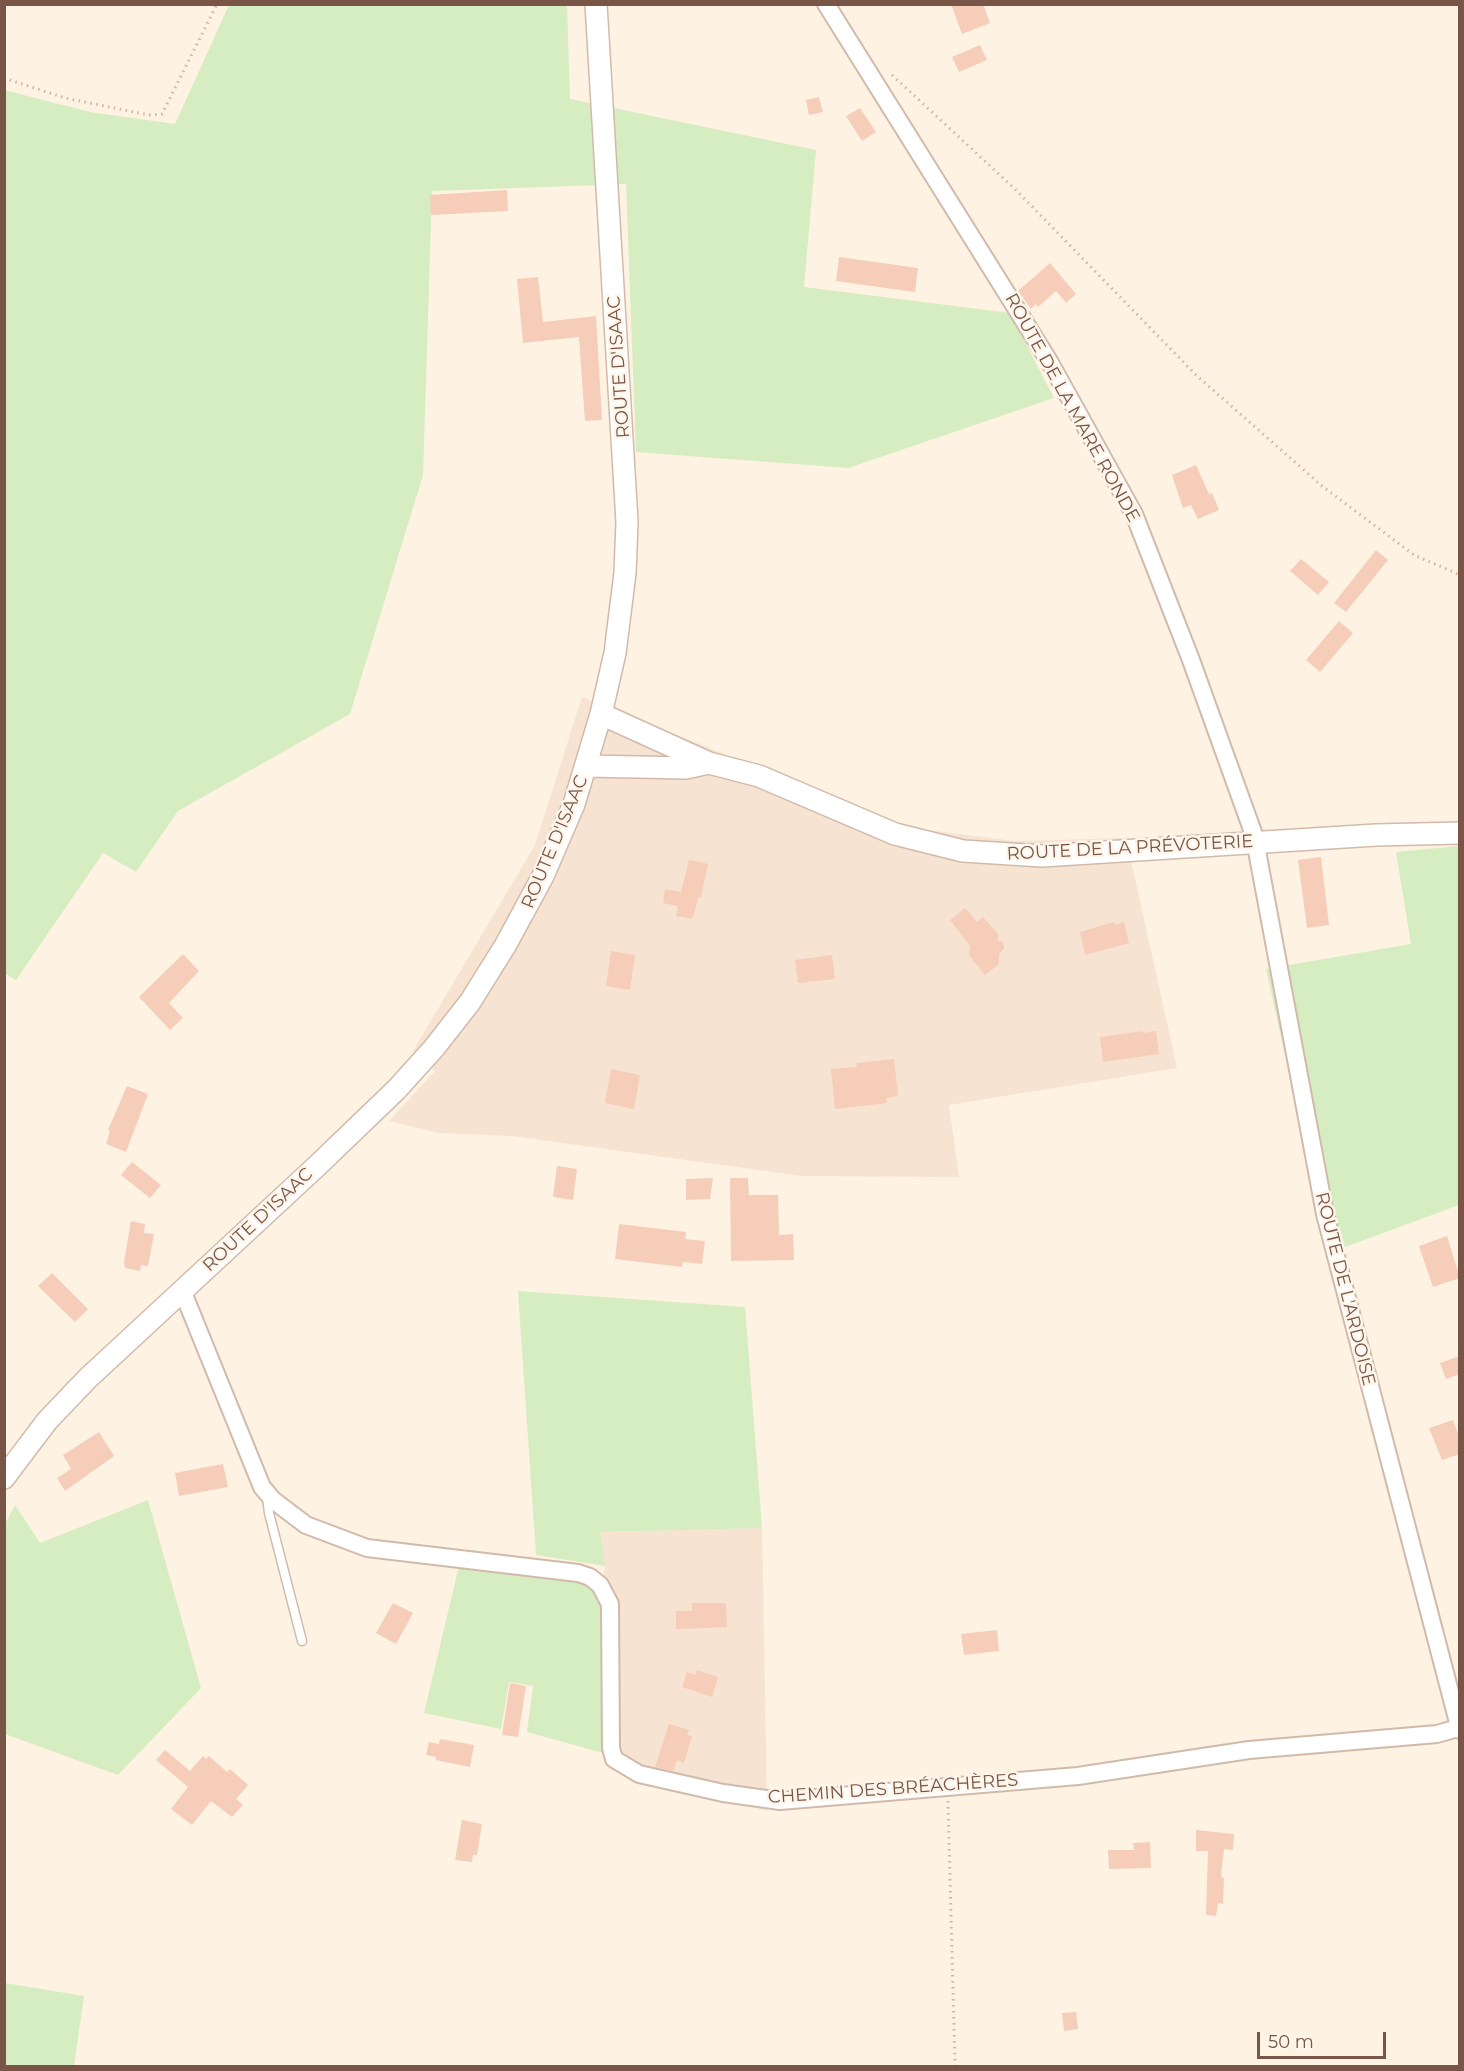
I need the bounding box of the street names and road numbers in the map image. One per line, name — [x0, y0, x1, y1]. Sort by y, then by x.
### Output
street label: ROUTE DE LA MARE RONDE — [1000, 290, 1144, 526]
street label: ROUTE D'ISAAC — [603, 295, 635, 439]
street label: ROUTE D'ISAAC — [517, 772, 593, 912]
street label: ROUTE DE LA PRÉVOTERIE — [1006, 831, 1254, 865]
street label: ROUTE D'ISAAC — [199, 1164, 317, 1276]
street label: ROUTE DE L'ARDOISE — [1310, 1190, 1380, 1388]
street label: CHEMIN DES BRÉACHÈRES — [767, 1769, 1019, 1809]

